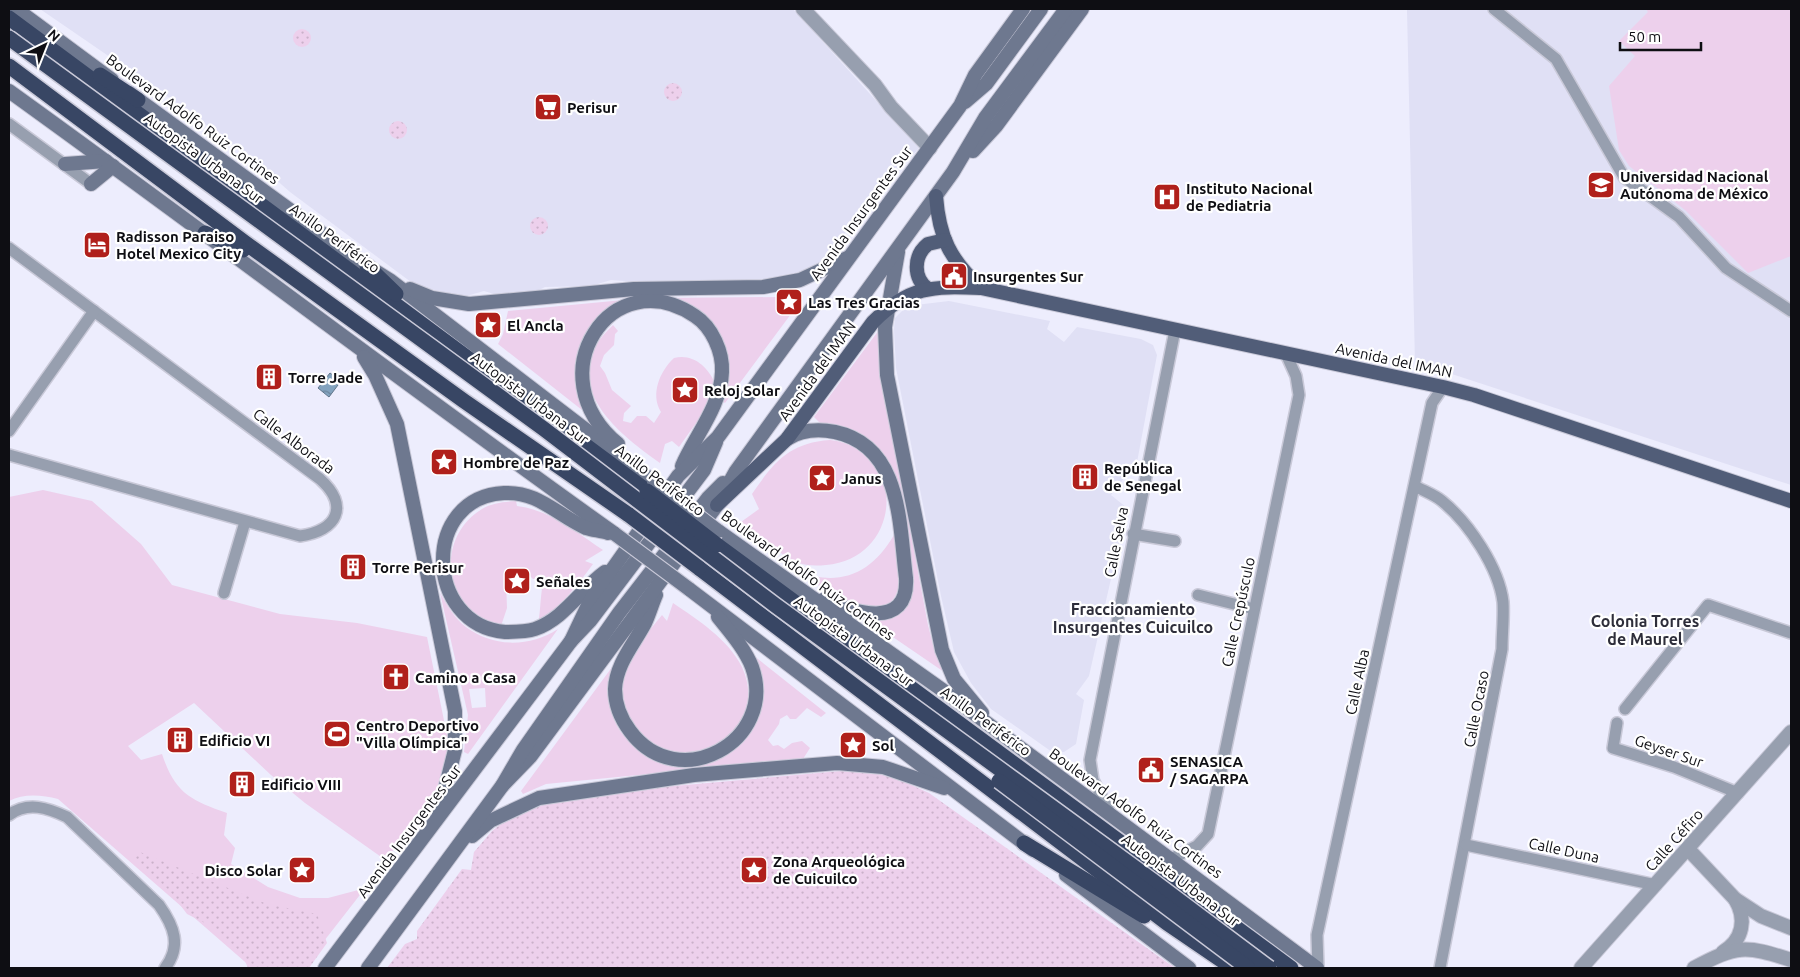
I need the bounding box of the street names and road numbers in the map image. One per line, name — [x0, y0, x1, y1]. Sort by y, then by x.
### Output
street label: Boulevard Adolfo Ruiz Cortines — [103, 51, 283, 187]
street label: Autopista Urbana Sur — [141, 109, 267, 207]
street label: Avenida Insurgentes Sur — [806, 142, 916, 284]
street label: Anillo Periférico — [287, 200, 383, 276]
street label: Avenida del IMAN — [775, 318, 859, 424]
street label: Avenida del IMAN — [1334, 339, 1454, 381]
street label: Autopista Urbana Sur — [468, 348, 593, 448]
street label: Calle Alborada — [250, 405, 338, 477]
street label: Anillo Periférico — [612, 441, 708, 519]
street label: Calle Selva — [1101, 505, 1131, 579]
street label: Boulevard Adolfo Ruiz Cortines — [718, 507, 898, 643]
street label: Calle Crepúsculo — [1218, 556, 1258, 668]
street label: Autopista Urbana Sur — [791, 592, 917, 690]
street label: Calle Alba — [1342, 648, 1372, 716]
street label: Calle Ocaso — [1460, 669, 1492, 749]
street label: Anillo Periférico — [938, 683, 1034, 759]
street label: Geyser Sur — [1632, 731, 1706, 771]
street label: Boulevard Adolfo Ruiz Cortines — [1046, 745, 1226, 881]
street label: Avenida Insurgentes Sur — [353, 761, 465, 901]
street label: Calle Céfiro — [1642, 805, 1706, 875]
street label: Autopista Urbana Sur — [1119, 830, 1244, 930]
street label: Calle Duna — [1527, 834, 1601, 866]

